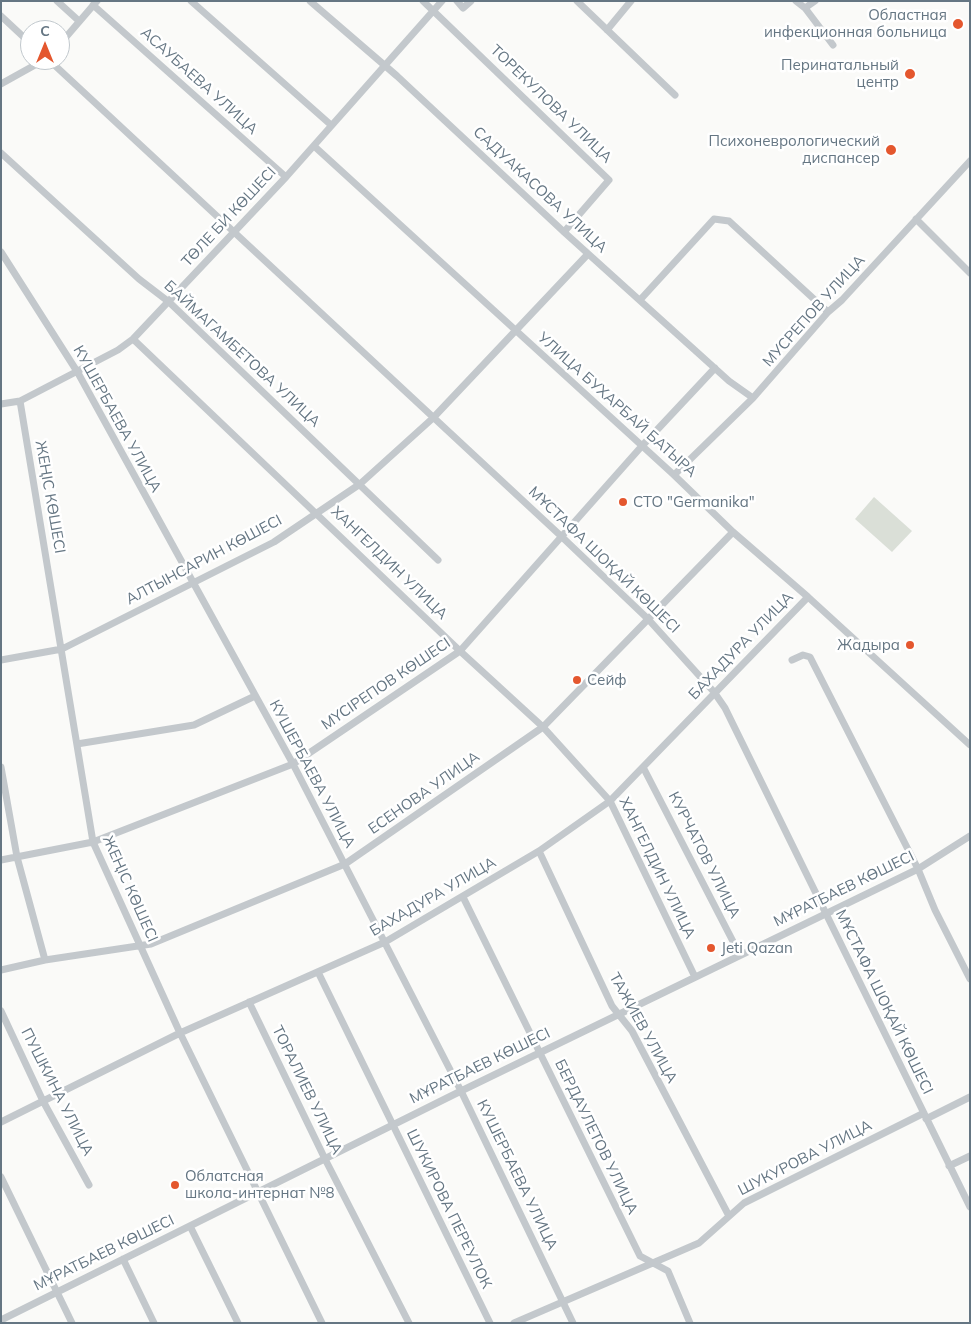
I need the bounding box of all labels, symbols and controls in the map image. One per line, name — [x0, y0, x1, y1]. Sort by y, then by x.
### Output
place label: Областная инфекционная больница — [764, 6, 947, 41]
marker: Областная инфекционная больница — [951, 17, 965, 31]
north arrow — [20, 20, 70, 70]
text: С — [40, 22, 50, 40]
street label: АСАУБАЕВА УЛИЦА — [137, 24, 261, 138]
street label: ТОРЕКУЛОВА УЛИЦА — [486, 41, 616, 167]
place label: Перинатальный центр — [781, 56, 899, 91]
marker: Перинатальный центр — [903, 67, 917, 81]
street label: САДУАКАСОВА УЛИЦА — [469, 123, 611, 257]
place label: Психоневрологический диспансер — [709, 132, 880, 167]
marker: Психоневрологический диспансер — [884, 143, 898, 157]
street label: ТӨЛЕ БИ КӨШЕСІ — [178, 163, 280, 271]
street label: МУСРЕПОВ УЛИЦА — [759, 251, 869, 371]
street label: БАЙМАГАМБЕТОВА УЛИЦА — [160, 277, 324, 431]
street label: УЛИЦА БУХАРБАЙ БАТЫРА — [534, 329, 700, 481]
street label: КУШЕРБАЕВА УЛИЦА — [69, 342, 165, 496]
street label: ЖЕҢІС КӨШЕСІ — [31, 439, 69, 555]
street label: МҰСТАФА ШОҚАЙ КӨШЕСІ — [525, 483, 683, 637]
place label: СТО "Germanika" — [633, 493, 755, 511]
marker: СТО "Germanika" — [617, 496, 629, 508]
street label: ХАНГЕЛДИН УЛИЦА — [327, 503, 451, 623]
street label: АЛТЫНСАРИН КӨШЕСІ — [123, 511, 285, 609]
street label: БАХАДУРА УЛИЦА — [685, 588, 797, 704]
street label: МҮСІРЕПОВ КӨШЕСІ — [318, 634, 454, 734]
place label: Жадыра — [837, 636, 900, 654]
marker: Жадыра — [904, 639, 916, 651]
place label: Сейф — [587, 671, 627, 689]
marker: Сейф — [571, 674, 583, 686]
street label: КУШЕРБАЕВА УЛИЦА — [265, 697, 359, 851]
street label: ЕСЕНОВА УЛИЦА — [365, 748, 483, 838]
street label: КУРЧАТОВ УЛИЦА — [664, 789, 744, 921]
street label: ХАНГЕЛДИН УЛИЦА — [615, 794, 699, 942]
street label: ЖЕҢІС КӨШЕСІ — [99, 833, 161, 945]
street label: МҰРАТБАЕВ КӨШЕСІ — [771, 847, 917, 931]
street label: БАХАДУРА УЛИЦА — [367, 854, 499, 940]
street label: МҰСТАФА ШОҚАЙ КӨШЕСІ — [831, 907, 937, 1097]
place label: Jeti Qazan — [721, 939, 793, 957]
marker: Jeti Qazan — [705, 942, 717, 954]
street label: ТАЖИЕВ УЛИЦА — [605, 970, 681, 1086]
street label: ТОРАЛИЕВ УЛИЦА — [268, 1023, 346, 1157]
street label: МҰРАТБАЕВ КӨШЕСІ — [407, 1024, 553, 1108]
street label: ПУШКИНА УЛИЦА — [17, 1025, 97, 1159]
street label: БЕРДАУЛЕТОВ УЛИЦА — [551, 1057, 641, 1217]
street label: КУШЕРБАЕВА УЛИЦА — [473, 1097, 561, 1253]
street label: ШУКУРОВА УЛИЦА — [735, 1116, 875, 1200]
street label: ШУКИРОВА ПЕРЕУЛОК — [403, 1126, 495, 1292]
place label: Облатсная школа-интернат №8 — [185, 1167, 335, 1202]
marker: Облатсная школа-интернат №8 — [169, 1179, 181, 1191]
street label: МҰРАТБАЕВ КӨШЕСІ — [31, 1211, 177, 1295]

